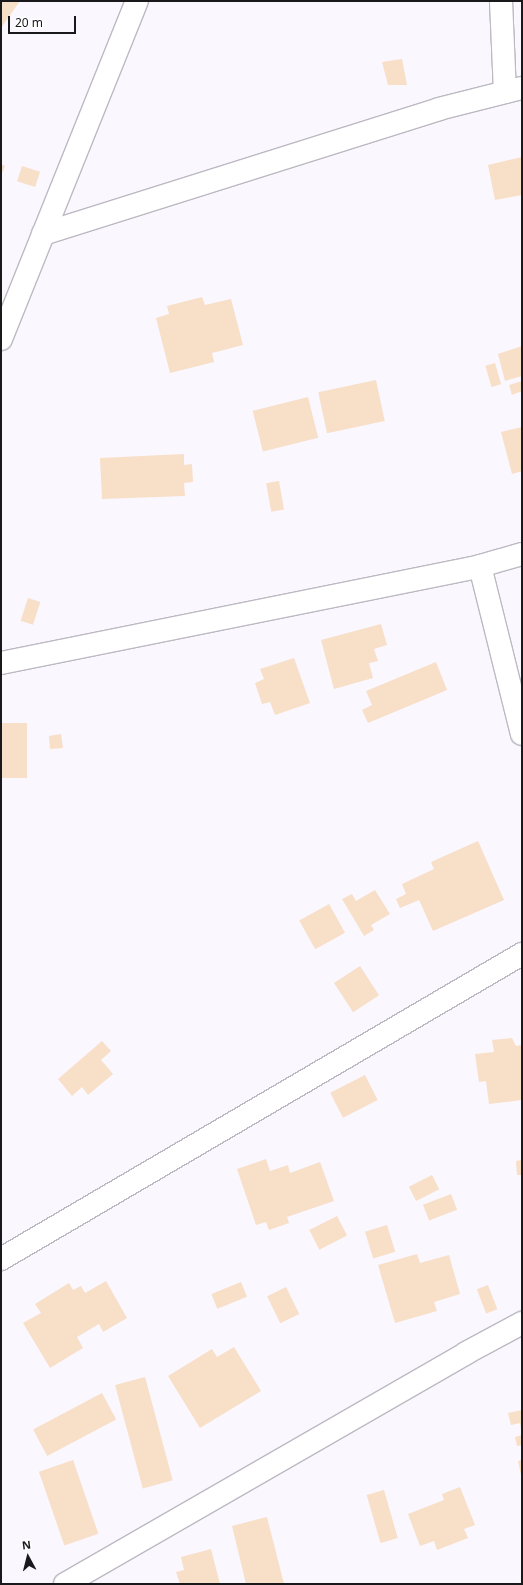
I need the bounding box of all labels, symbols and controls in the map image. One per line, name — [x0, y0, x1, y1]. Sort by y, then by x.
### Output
scale bar — [10, 8, 78, 34]
text: 20 m — [15, 14, 43, 31]
north arrow — [8, 1537, 48, 1577]
text: N — [21, 1537, 32, 1553]

